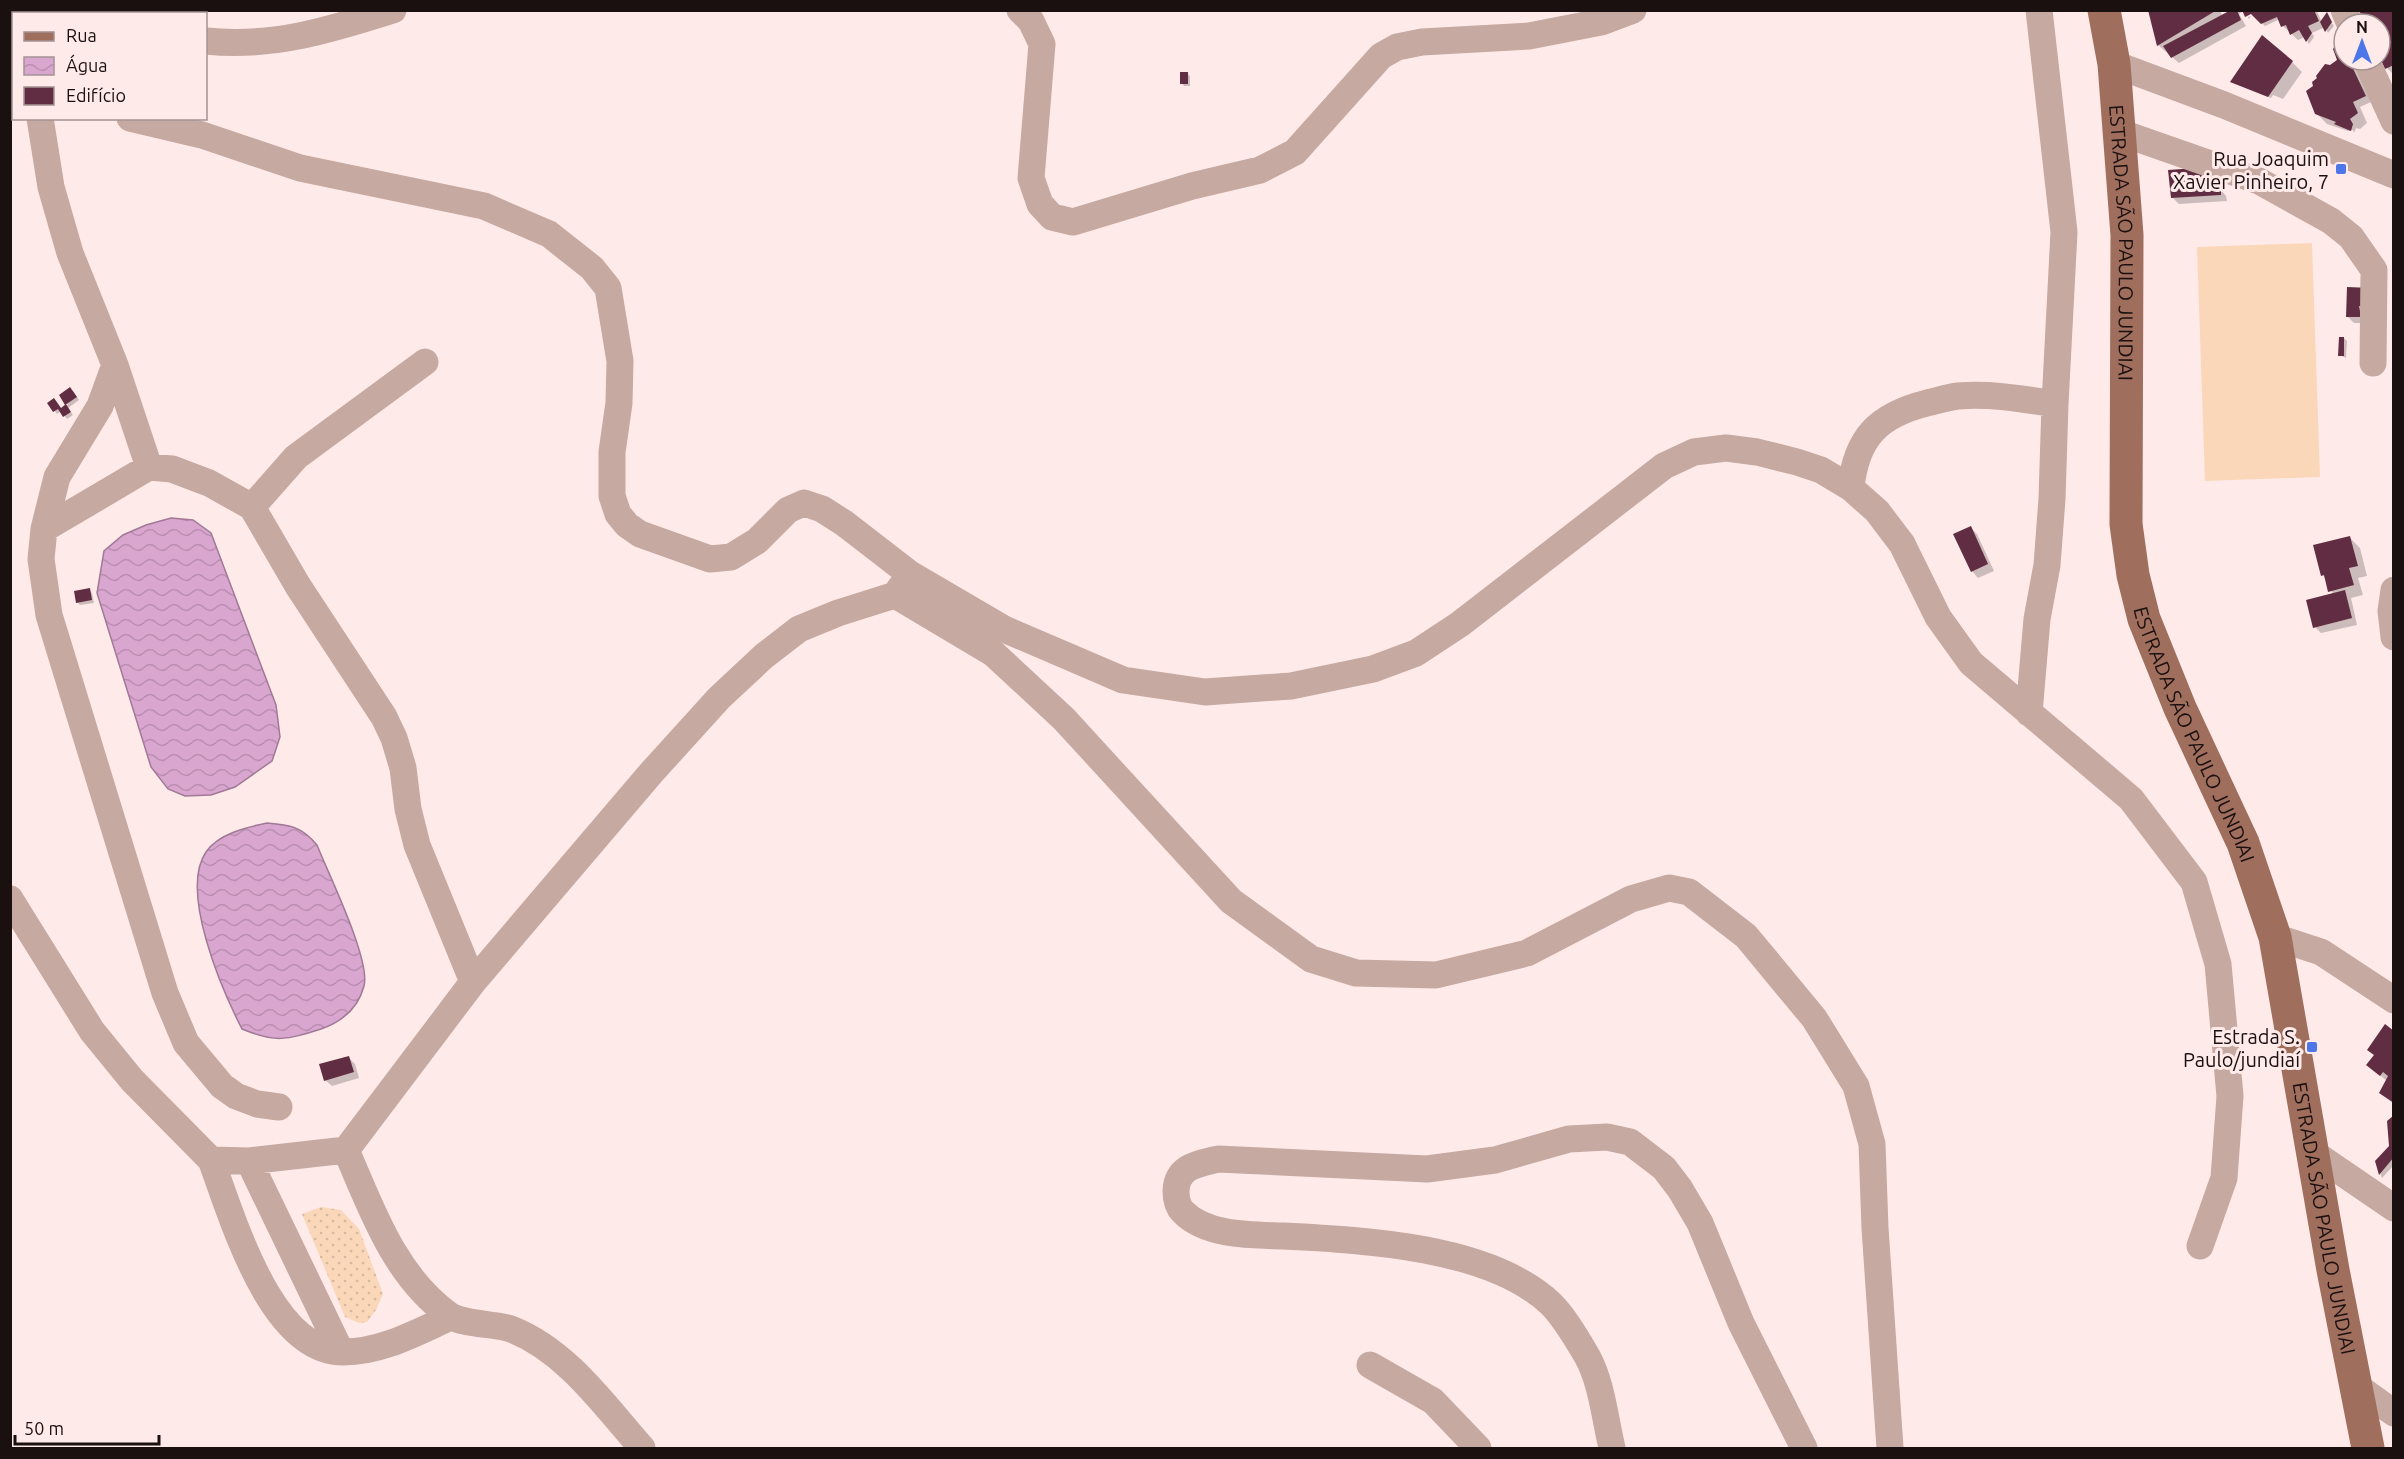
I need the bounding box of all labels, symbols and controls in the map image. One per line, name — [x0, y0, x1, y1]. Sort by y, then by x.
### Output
legend — [12, 12, 207, 120]
north arrow — [2332, 12, 2392, 72]
text: N — [2356, 18, 2368, 36]
text: Rua — [66, 25, 97, 45]
text: Água — [66, 54, 108, 75]
text: Edifício — [66, 85, 126, 105]
street label: ESTRADA SÃO PAULO JUNDIAI — [2106, 104, 2139, 381]
place label: Rua Joaquim Xavier Pinheiro, 7 — [2173, 147, 2329, 193]
marker: Rua Joaquim Xavier Pinheiro, 7 — [2334, 162, 2348, 176]
street label: ESTRADA SÃO PAULO JUNDIAI — [2130, 604, 2260, 865]
place label: Estrada S. Paulo/jundiaí — [2183, 1025, 2301, 1071]
marker: Estrada S. Paulo/jundiaí — [2305, 1040, 2319, 1054]
street label: ESTRADA SÃO PAULO JUNDIAI — [2289, 1080, 2361, 1356]
scale bar — [15, 1408, 159, 1446]
text: 50 m — [24, 1418, 64, 1438]

